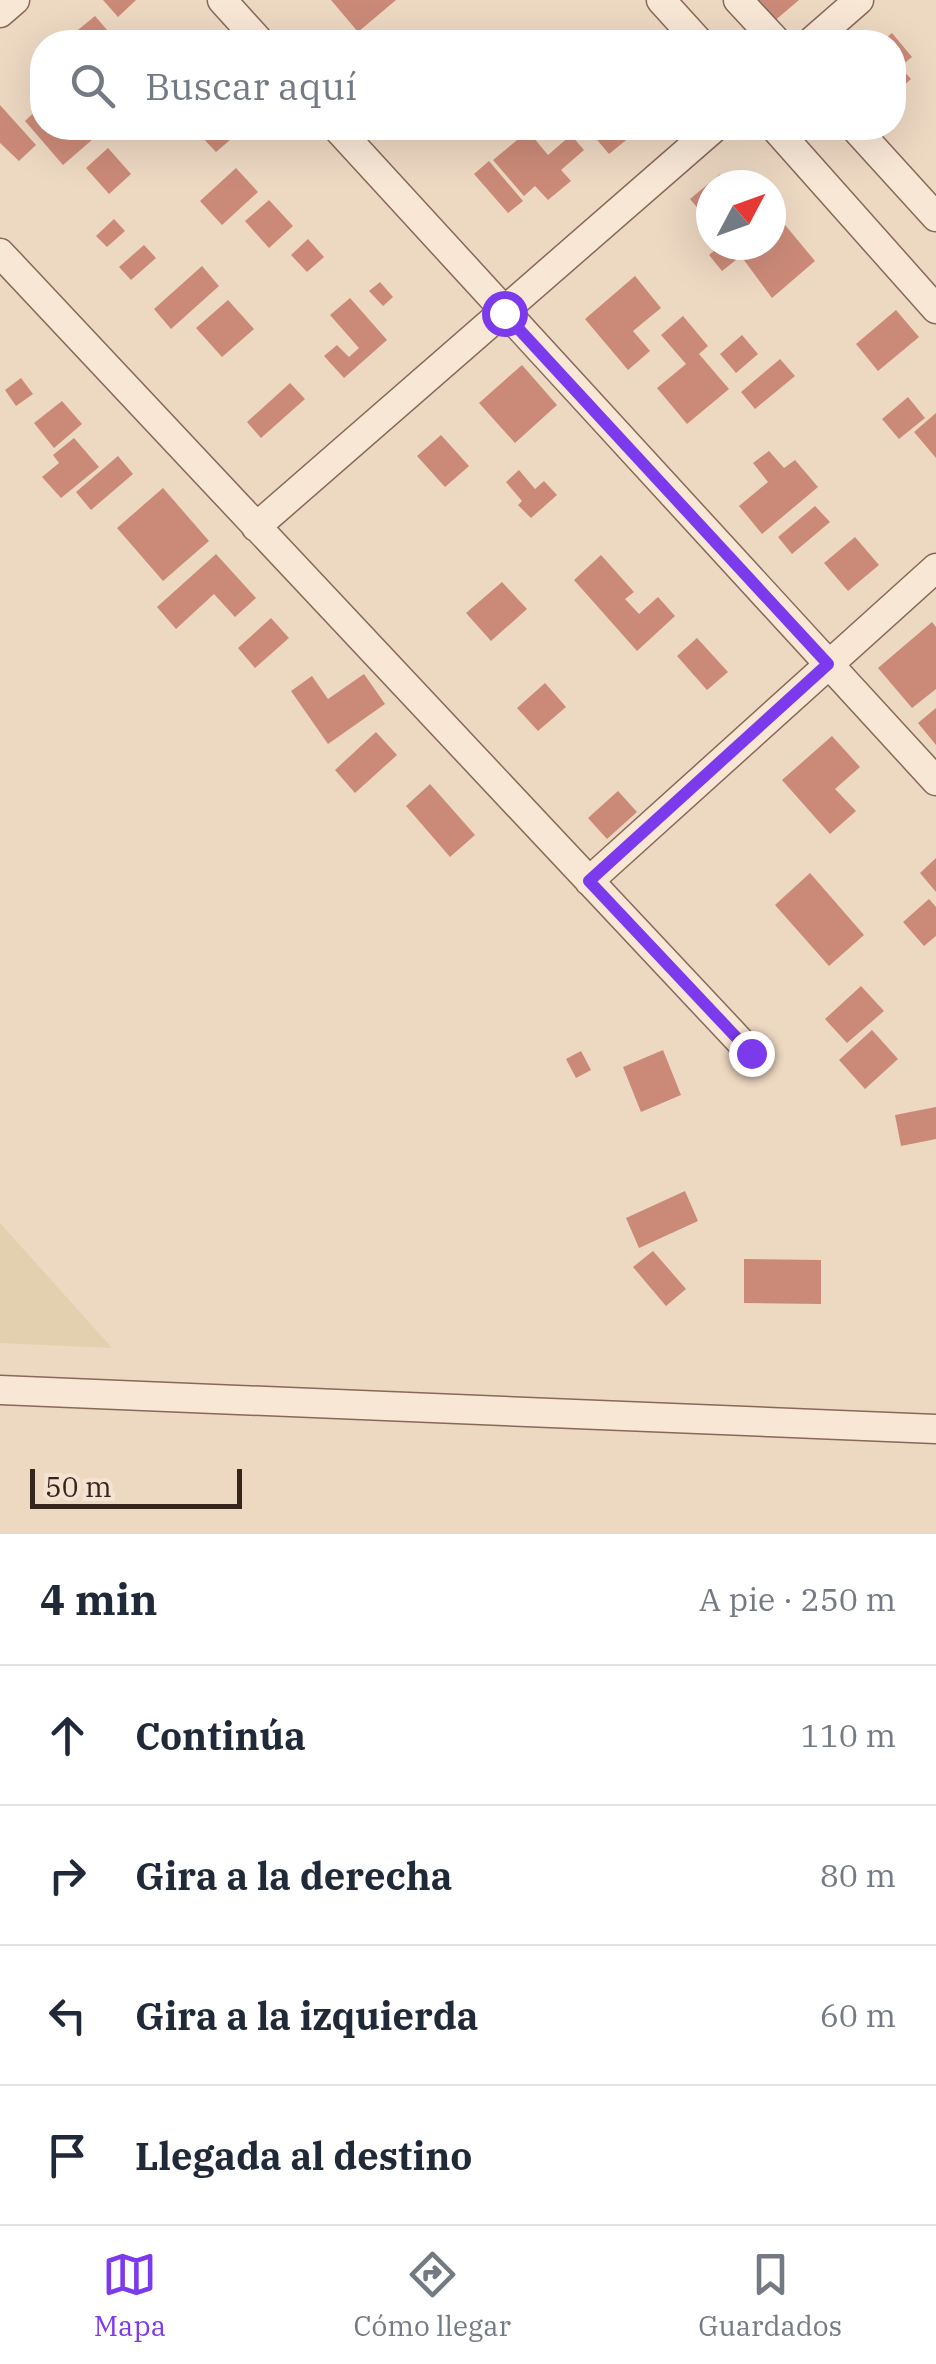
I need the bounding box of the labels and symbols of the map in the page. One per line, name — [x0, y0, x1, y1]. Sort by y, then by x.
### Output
north arrow — [696, 170, 786, 260]
route start — [482, 291, 528, 337]
route end — [729, 1031, 775, 1077]
scale bar — [30, 1464, 242, 1508]

